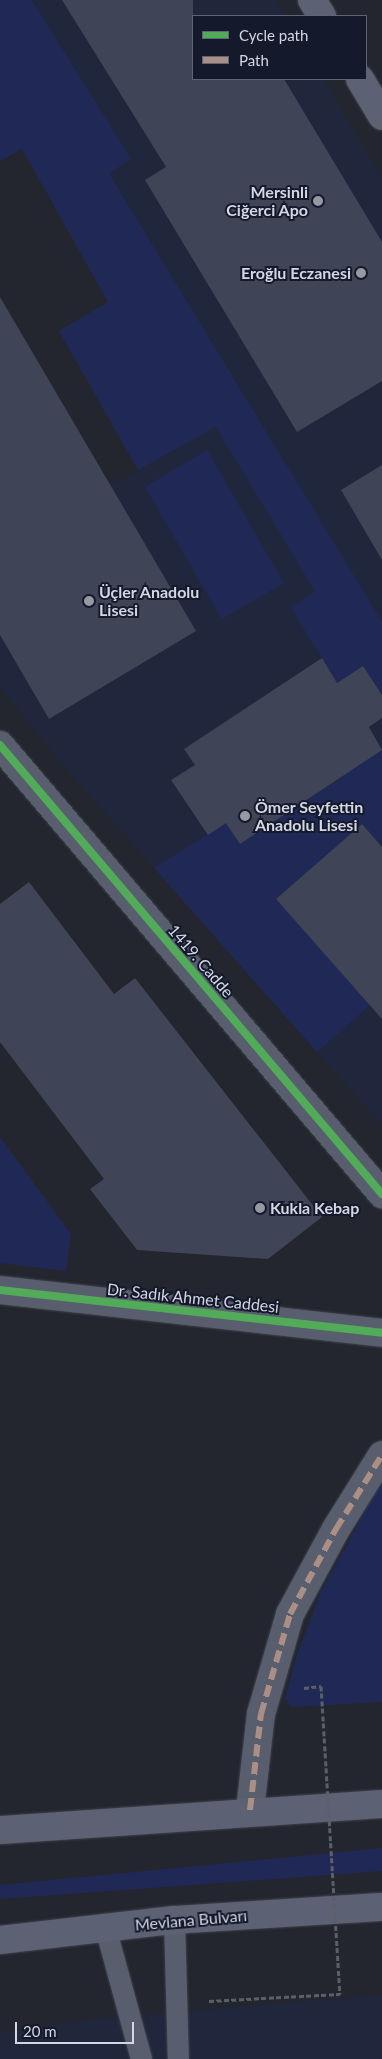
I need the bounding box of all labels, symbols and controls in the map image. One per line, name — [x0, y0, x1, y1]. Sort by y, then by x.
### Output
legend — [192, 15, 367, 80]
text: Cycle path — [239, 26, 308, 44]
text: Path — [239, 51, 269, 69]
place label: Mersinli Ciğerci Apo — [226, 182, 308, 220]
marker: Mersinli Ciğerci Apo — [312, 195, 324, 207]
place label: Eroğlu Eczanesi — [241, 263, 351, 283]
marker: Eroğlu Eczanesi — [355, 267, 367, 279]
place label: Üçler Anadolu Lisesi — [99, 582, 200, 620]
marker: Üçler Anadolu Lisesi — [83, 595, 95, 607]
place label: Ömer Seyfettin Anadolu Lisesi — [255, 797, 364, 835]
marker: Ömer Seyfettin Anadolu Lisesi — [239, 810, 251, 822]
street label: 1419. Cadde — [164, 921, 238, 1001]
place label: Kukla Kebap — [270, 1198, 359, 1218]
marker: Kukla Kebap — [254, 1202, 266, 1214]
street label: Dr. Sadık Ahmet Caddesi — [106, 1279, 280, 1317]
street label: Mevlana Bulvarı — [134, 1906, 248, 1934]
scale bar — [18, 2012, 136, 2044]
text: 20 m — [23, 2022, 57, 2040]

